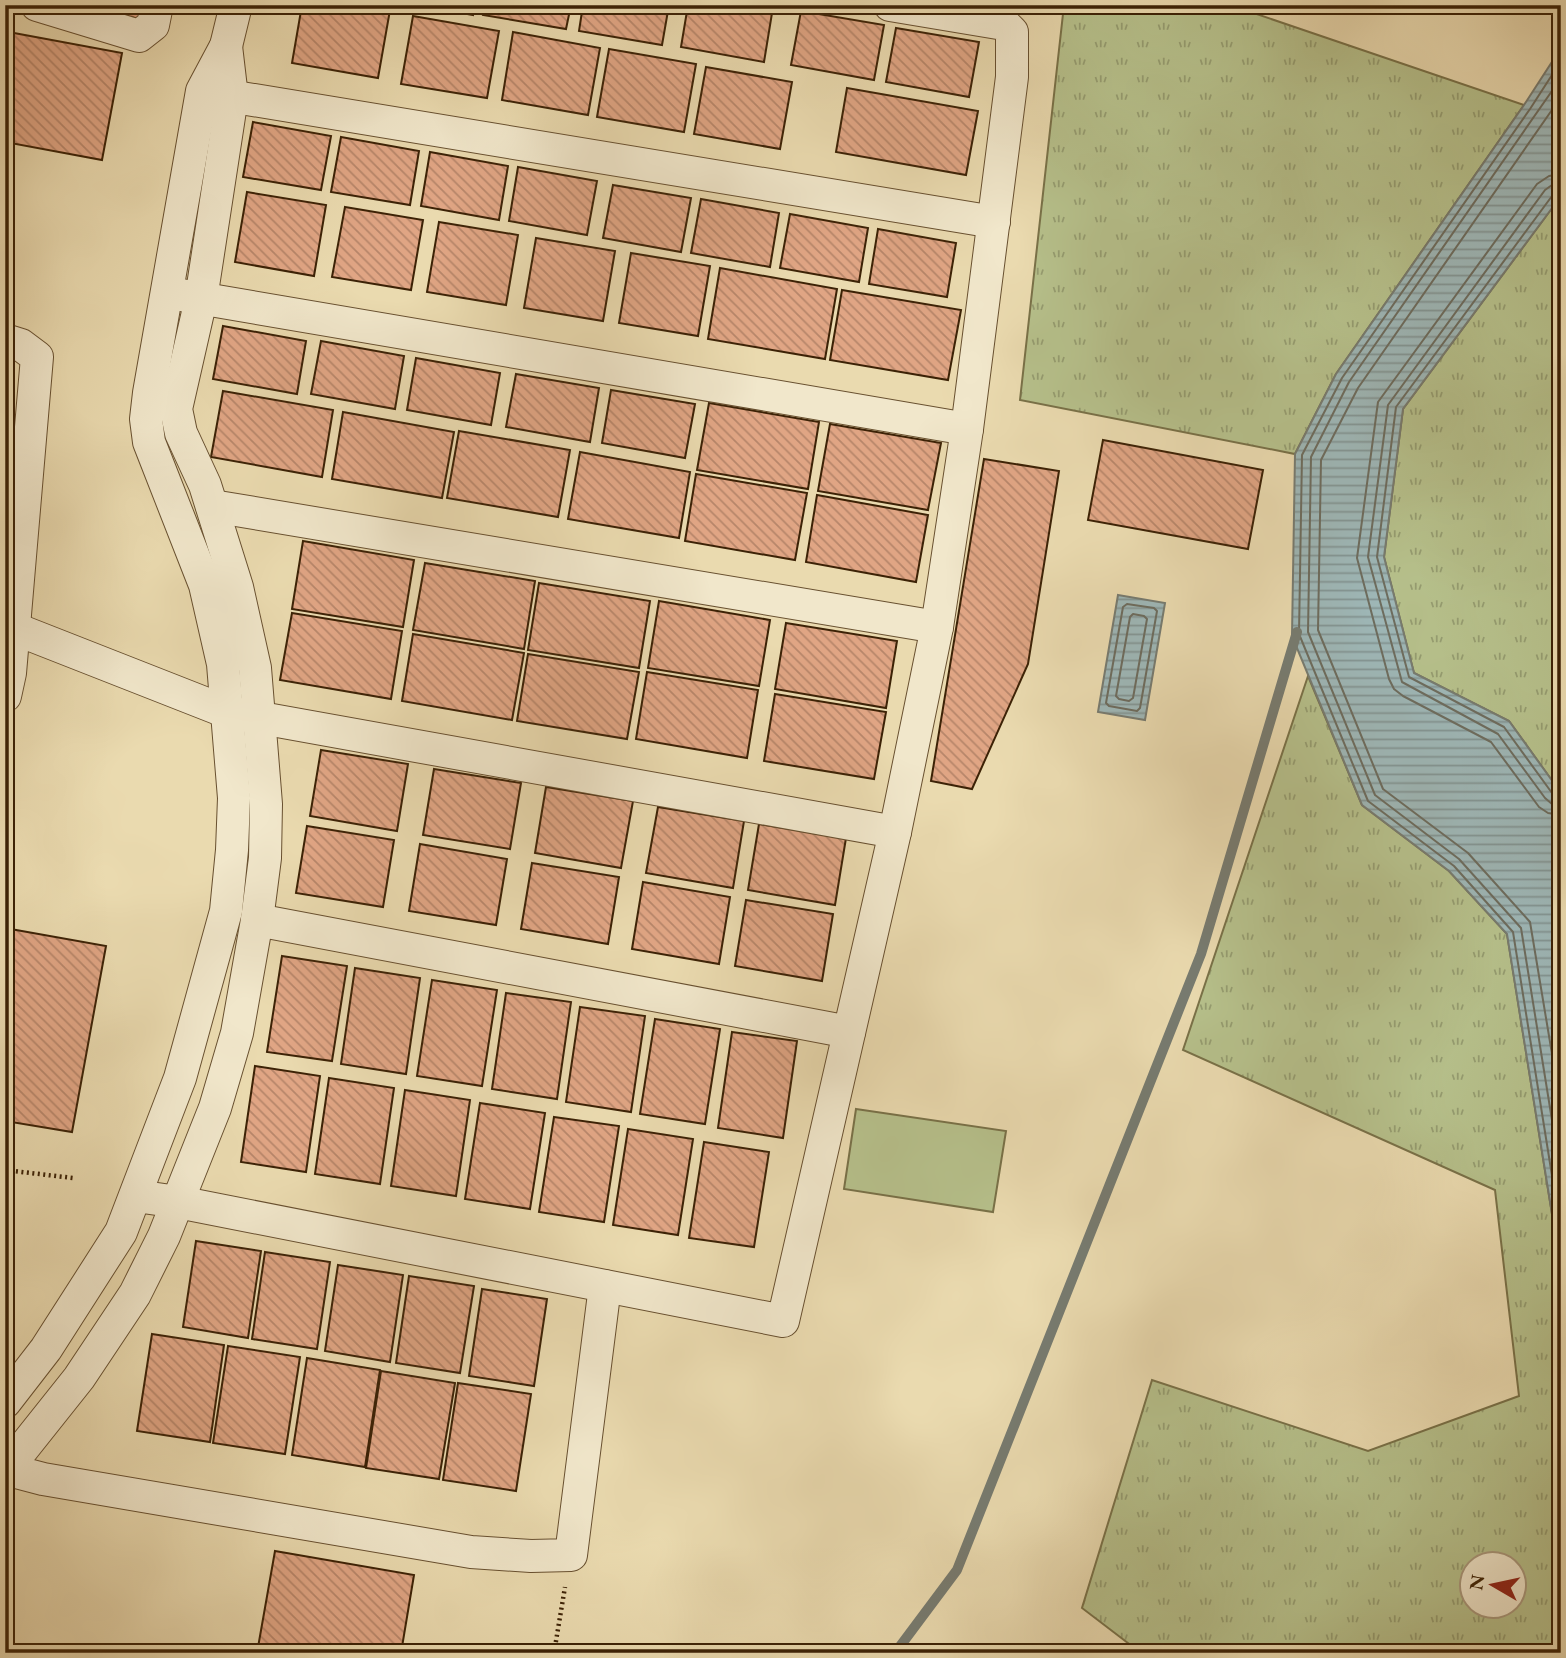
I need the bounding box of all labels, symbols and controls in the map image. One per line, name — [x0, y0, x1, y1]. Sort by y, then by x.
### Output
north arrow — [1458, 1550, 1528, 1620]
text: N — [1463, 1572, 1490, 1592]

